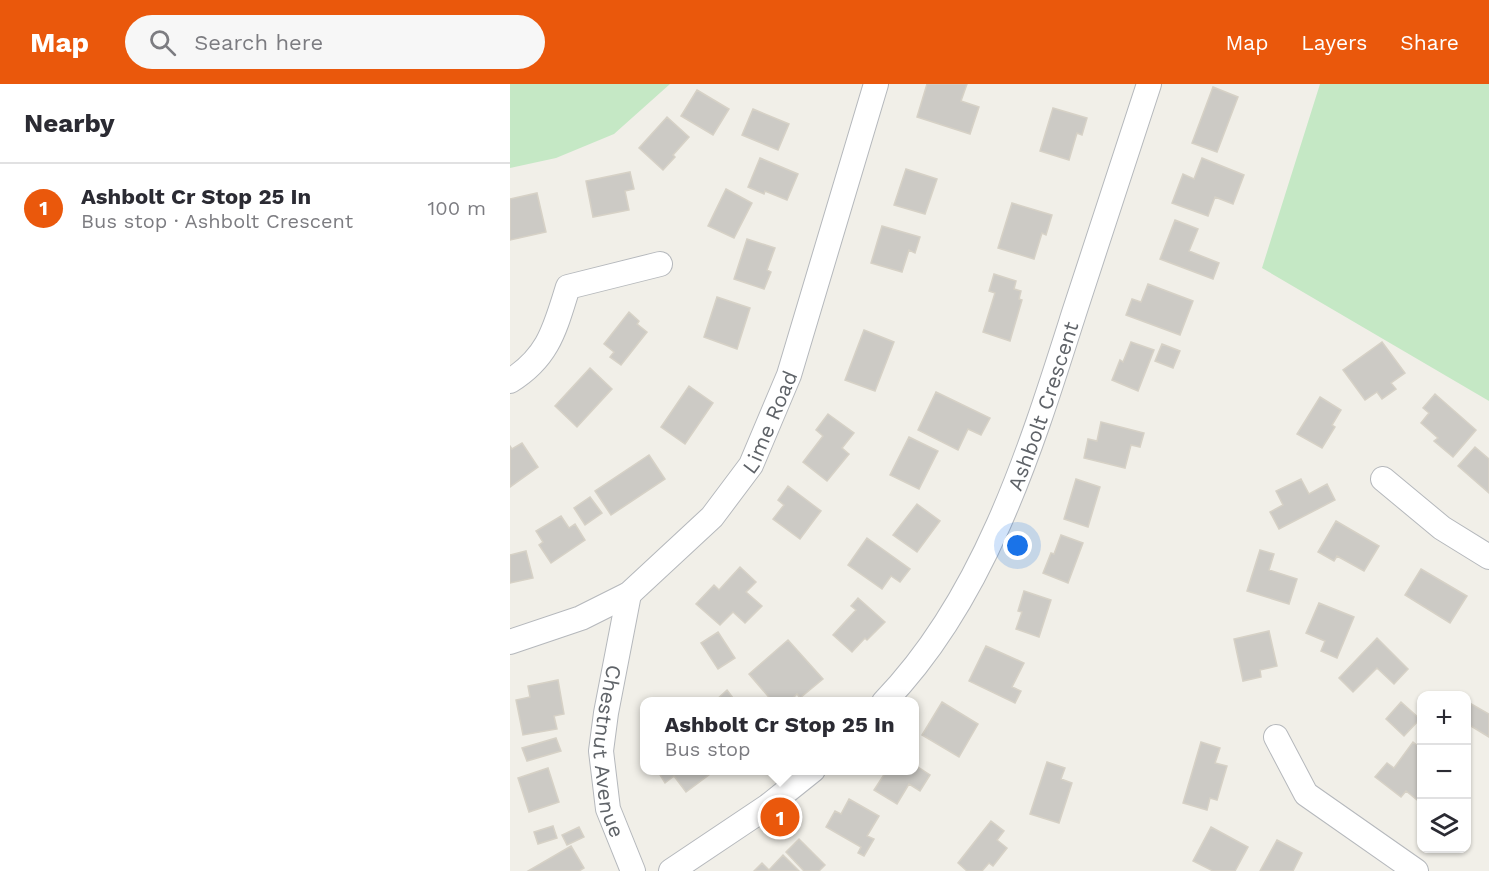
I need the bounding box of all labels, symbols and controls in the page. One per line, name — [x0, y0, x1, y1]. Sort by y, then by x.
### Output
search box — [125, 15, 545, 69]
text: Map — [30, 26, 89, 59]
icon: search — [146, 26, 179, 59]
text: Search here — [194, 30, 323, 55]
text: Map — [1225, 30, 1268, 55]
text: Layers — [1301, 30, 1367, 55]
text: Share — [1400, 30, 1459, 55]
text: Nearby — [24, 108, 115, 138]
text: Ashbolt Cr Stop 25 In — [81, 184, 311, 209]
text: 1 — [39, 196, 48, 220]
text: 100 m — [427, 196, 486, 220]
text: Bus stop · Ashbolt Crescent — [81, 209, 353, 233]
street label: Ashbolt Crescent — [1002, 318, 1083, 494]
street label: Lime Road — [737, 367, 802, 478]
your location — [1003, 531, 1032, 560]
street label: Chestnut Avenue — [588, 663, 631, 841]
map controls — [1417, 691, 1471, 853]
button: + — [1417, 691, 1471, 745]
popup — [640, 697, 919, 775]
text: Ashbolt Cr Stop 25 In — [664, 712, 895, 737]
text: Bus stop — [664, 737, 751, 761]
button: − — [1417, 745, 1471, 799]
pin: 1 — [760, 794, 800, 840]
button: layers — [1417, 799, 1471, 853]

